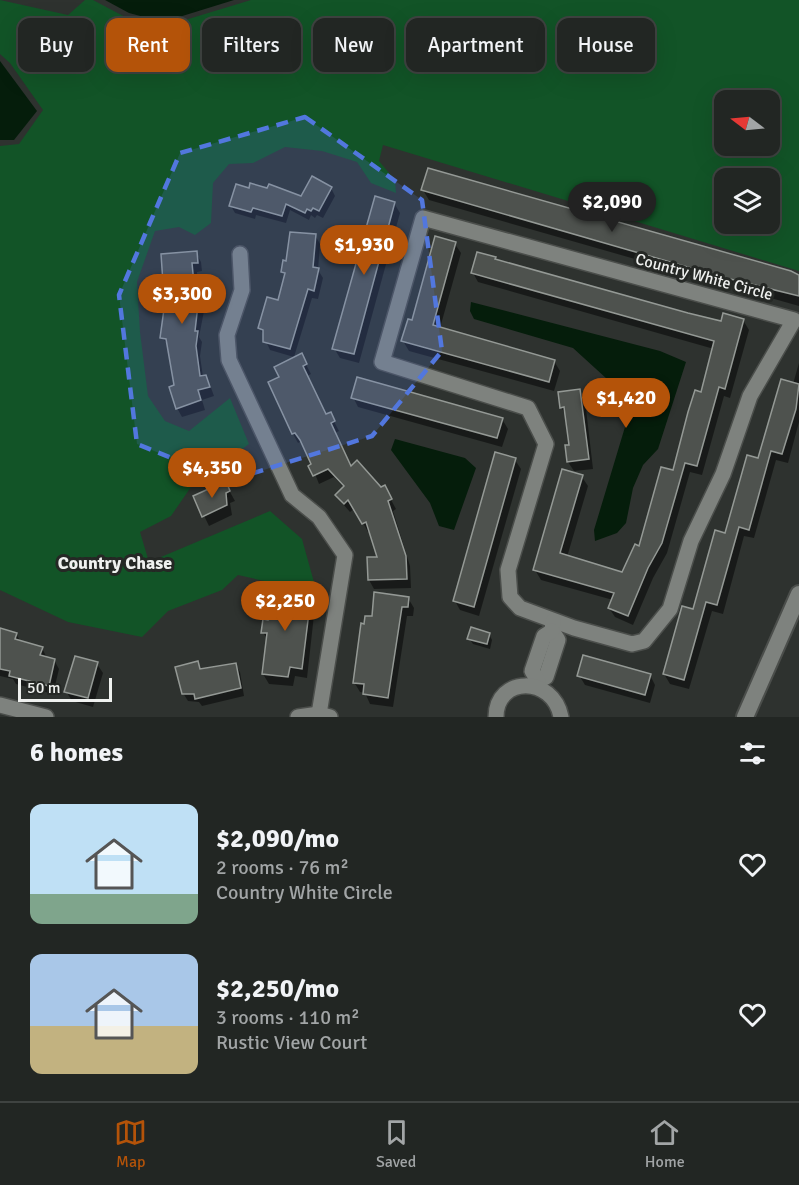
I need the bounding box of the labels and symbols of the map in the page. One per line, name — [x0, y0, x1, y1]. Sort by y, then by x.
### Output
north arrow — [714, 90, 780, 156]
pin: $2,090 — [563, 182, 661, 233]
pin: $1,930 — [315, 225, 413, 276]
street label: Country White Circle — [633, 249, 775, 305]
pin: $3,300 — [133, 274, 231, 325]
pin: $1,420 — [577, 378, 675, 429]
pin: $4,350 — [163, 448, 261, 499]
district label: Country Chase — [58, 552, 172, 574]
pin: $2,250 — [236, 581, 334, 632]
scale bar — [18, 675, 112, 702]

